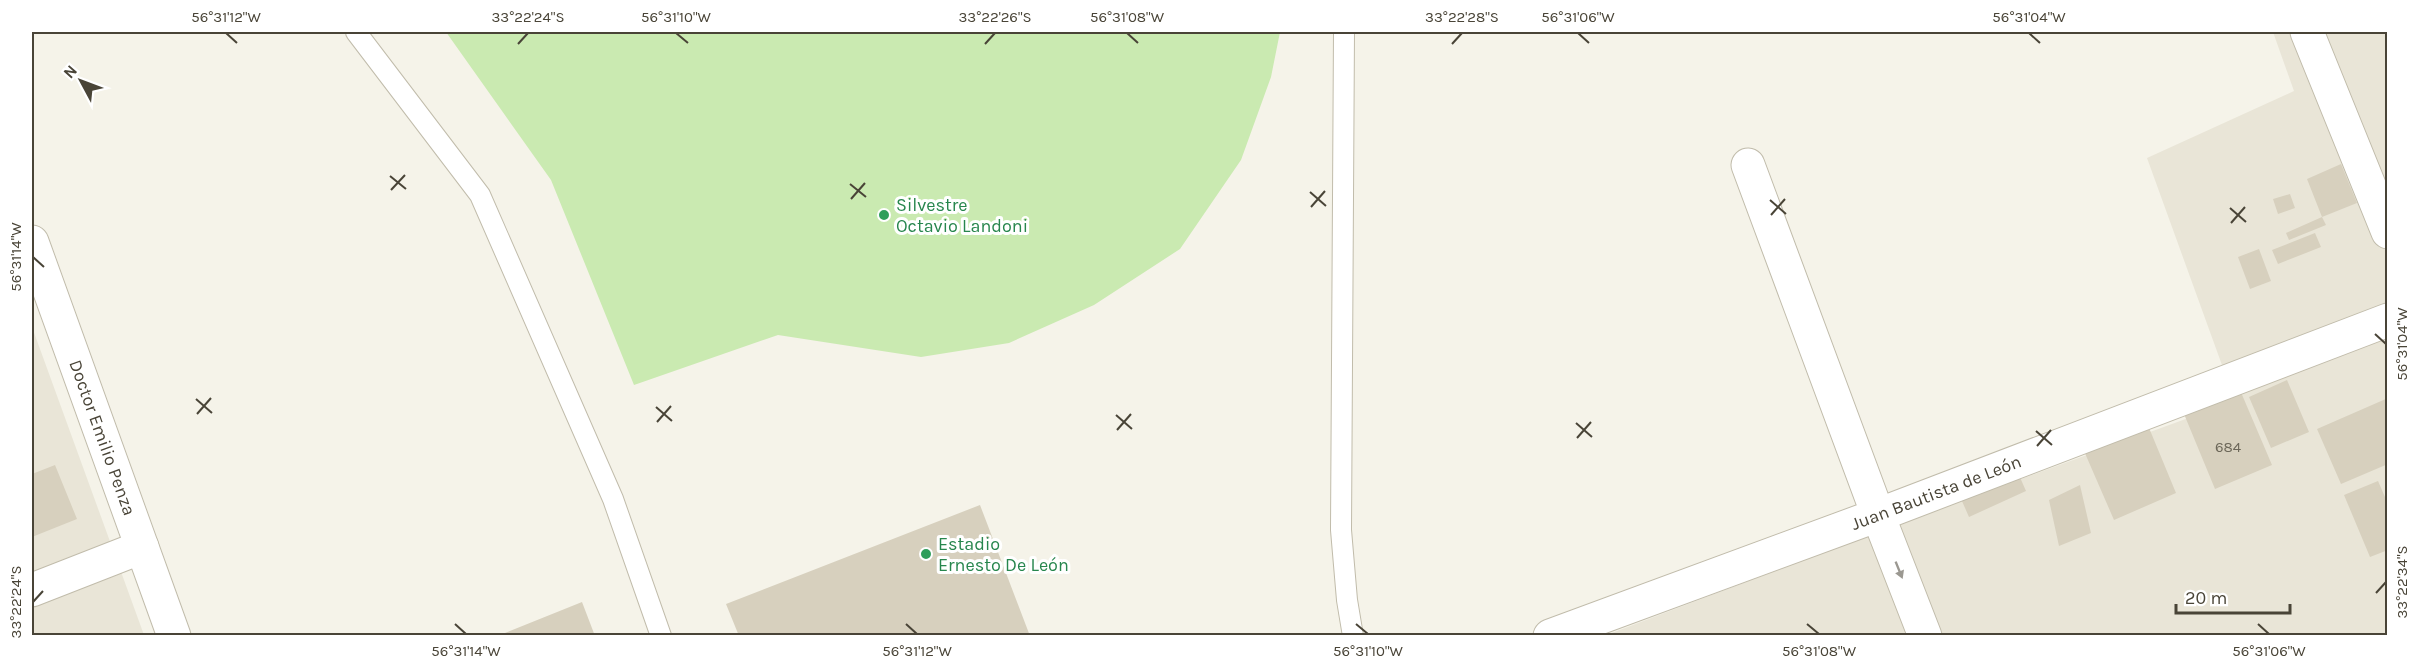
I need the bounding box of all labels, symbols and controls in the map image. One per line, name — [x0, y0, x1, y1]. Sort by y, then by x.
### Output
text: 56°31'12"W — [191, 8, 261, 26]
text: 33°22'24"S — [492, 8, 564, 26]
text: 56°31'10"W — [641, 8, 712, 26]
text: 33°22'26"S — [958, 8, 1032, 26]
text: 56°31'08"W — [1090, 8, 1165, 26]
text: 33°22'28"S — [1425, 8, 1499, 26]
text: 56°31'06"W — [1541, 8, 1615, 26]
text: 56°31'04"W — [1992, 8, 2066, 26]
north arrow — [51, 51, 111, 111]
text: N — [59, 61, 81, 82]
place label: Silvestre Octavio Landoni — [896, 194, 1028, 237]
marker: Silvestre Octavio Landoni — [877, 208, 891, 222]
text: 56°31'14"W — [7, 222, 25, 292]
text: 56°31'04"W — [2393, 307, 2411, 381]
street label: Doctor Emilio Penza — [64, 357, 141, 519]
house number: 684 — [2215, 438, 2242, 456]
street label: Juan Bautista de León — [1848, 450, 2024, 535]
place label: Estadio Ernesto De León — [938, 533, 1069, 576]
text: 33°22'34"S — [2393, 545, 2411, 619]
marker: Estadio Ernesto De León — [919, 547, 933, 561]
one-way arrow — [1895, 561, 1904, 579]
text: 33°22'24"S — [7, 566, 25, 638]
scale bar — [2176, 577, 2290, 615]
text: 20 m — [2185, 587, 2227, 609]
text: 56°31'14"W — [431, 642, 501, 660]
text: 56°31'12"W — [882, 642, 952, 660]
text: 56°31'10"W — [1333, 642, 1404, 660]
text: 56°31'08"W — [1782, 642, 1857, 660]
text: 56°31'06"W — [2232, 642, 2306, 660]

